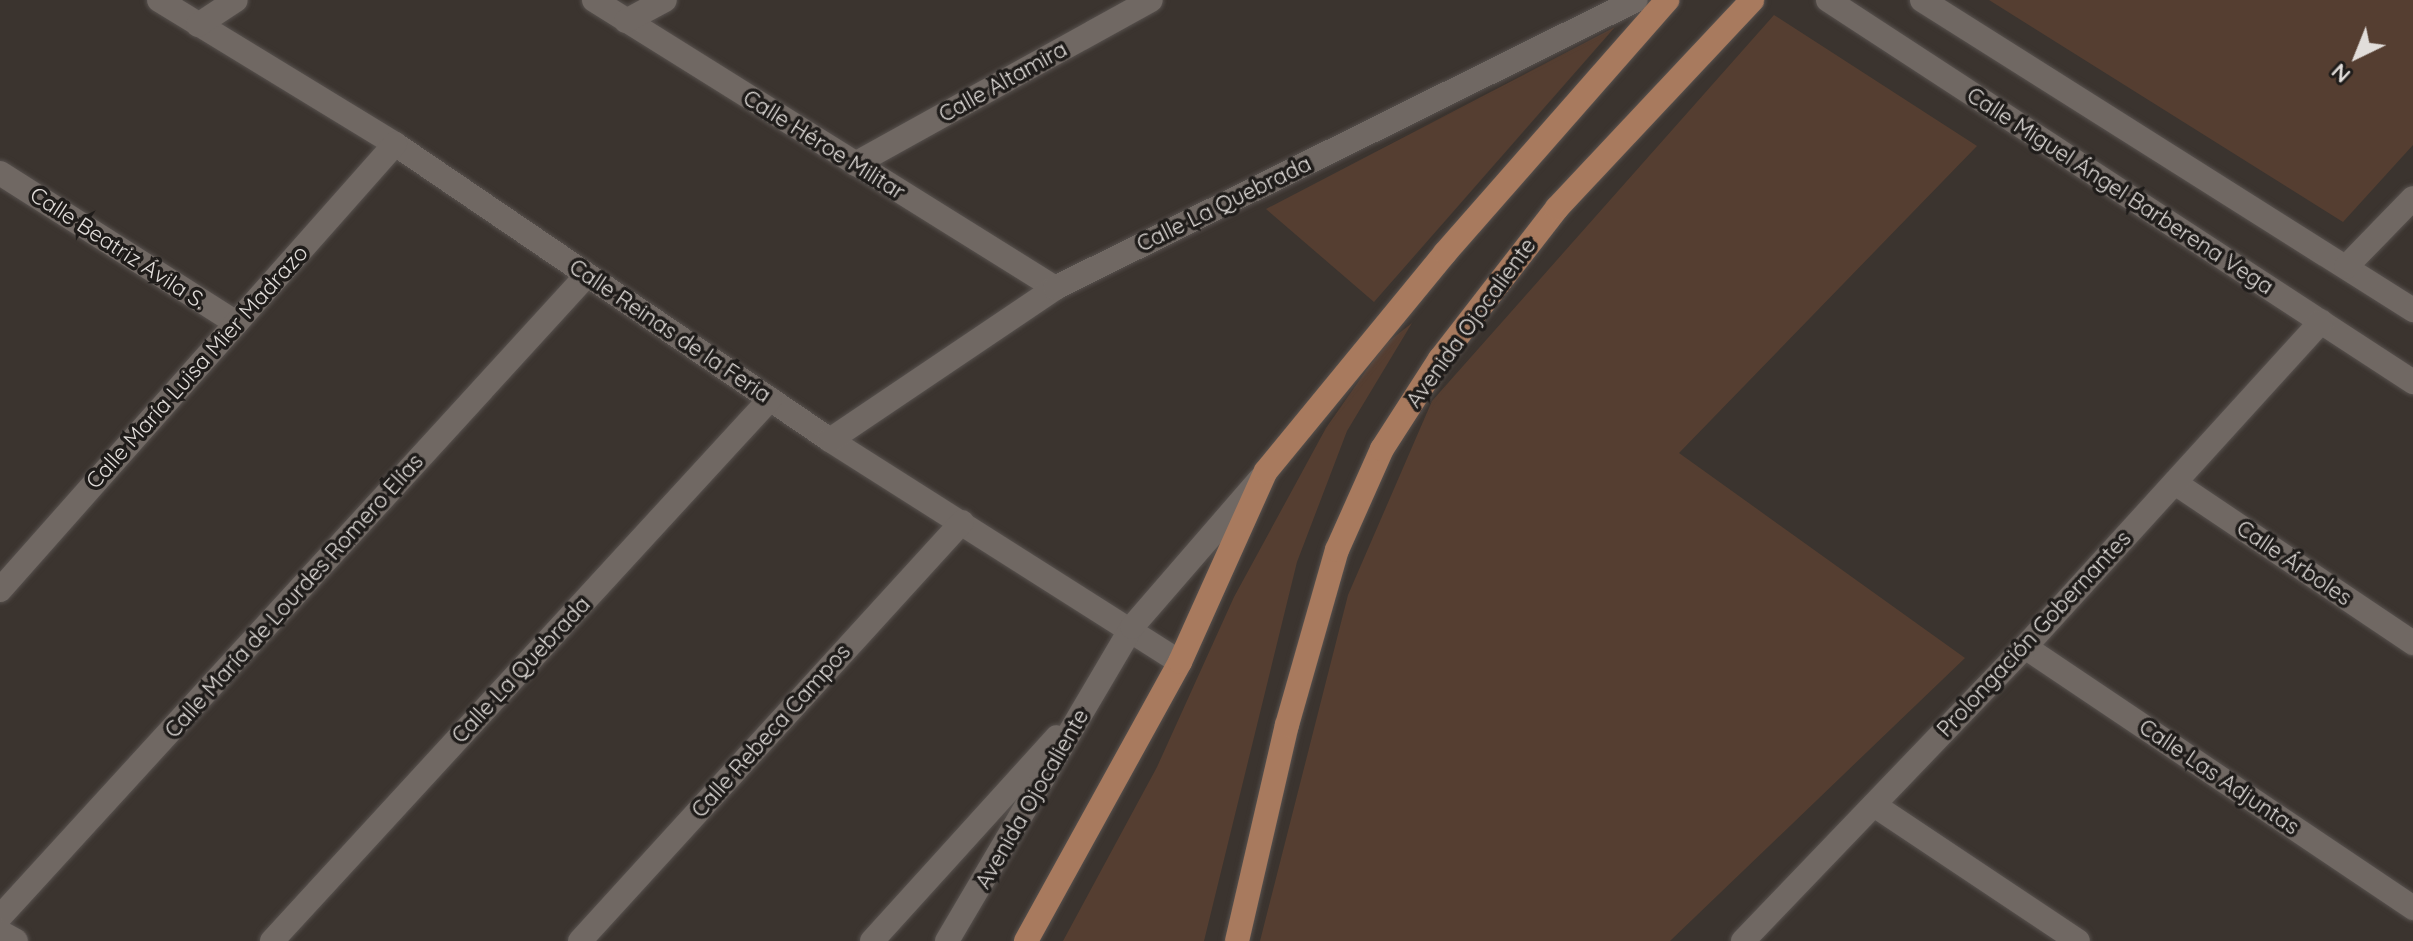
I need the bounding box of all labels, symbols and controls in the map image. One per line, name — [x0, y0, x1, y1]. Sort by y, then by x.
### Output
north arrow — [2317, 16, 2397, 96]
street label: Calle Altamira — [934, 36, 1072, 128]
text: N — [2325, 58, 2356, 89]
street label: Calle Miguel Ángel Barberena Vega — [1962, 82, 2278, 300]
street label: Calle Héroe Militar — [738, 85, 910, 205]
street label: Calle La Quebrada — [1133, 150, 1315, 258]
street label: Calle Beatriz Ávila S. — [25, 181, 211, 315]
street label: Avenida Ojocaliente — [1401, 233, 1541, 413]
street label: Calle María Luisa Mier Madrazo — [81, 240, 313, 494]
street label: Calle Reinas de la Feria — [564, 254, 776, 408]
street label: Calle María de Lourdes Romero Elías — [159, 449, 429, 743]
street label: Calle Árboles — [2232, 515, 2356, 611]
street label: Prolongación Gobernantes — [1932, 526, 2136, 742]
street label: Calle La Quebrada — [446, 591, 596, 749]
street label: Calle Rebeca Campos — [686, 639, 856, 823]
street label: Avenida Ojocaliente — [970, 704, 1094, 894]
street label: Calle Las Adjuntas — [2134, 714, 2304, 840]

